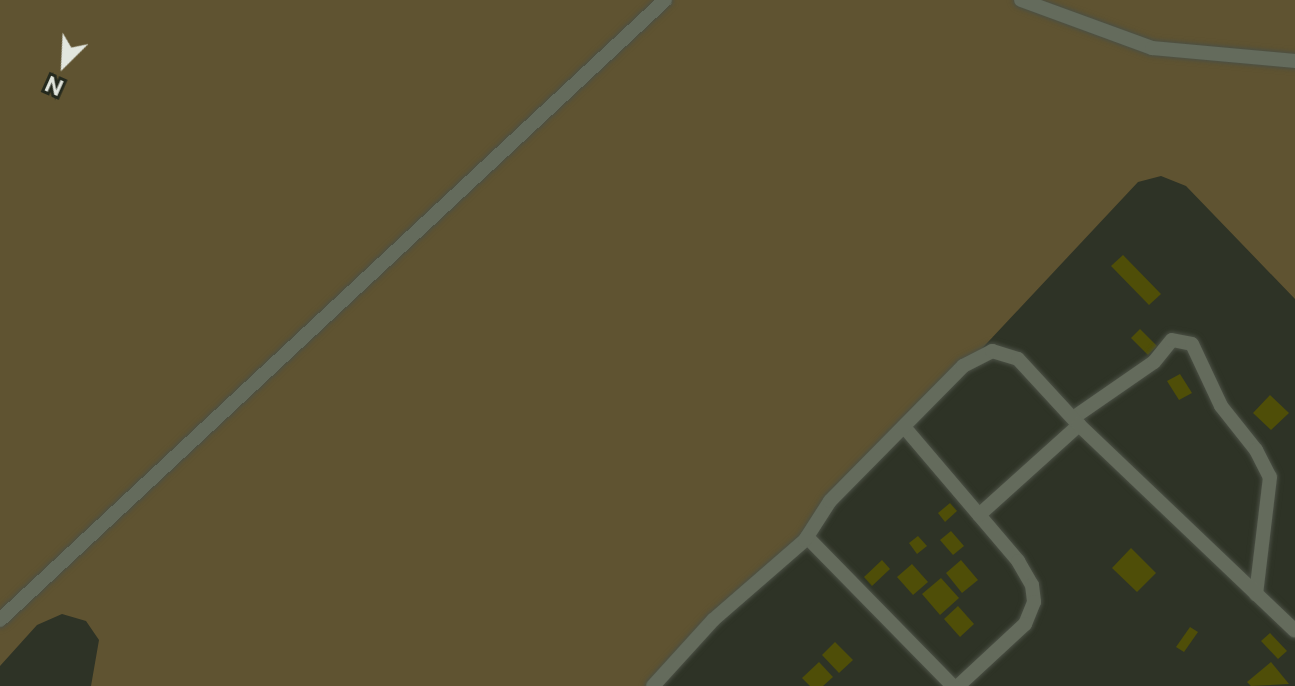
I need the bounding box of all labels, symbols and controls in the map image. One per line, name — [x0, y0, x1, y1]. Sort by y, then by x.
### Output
north arrow — [24, 24, 104, 104]
text: N — [41, 71, 67, 101]

